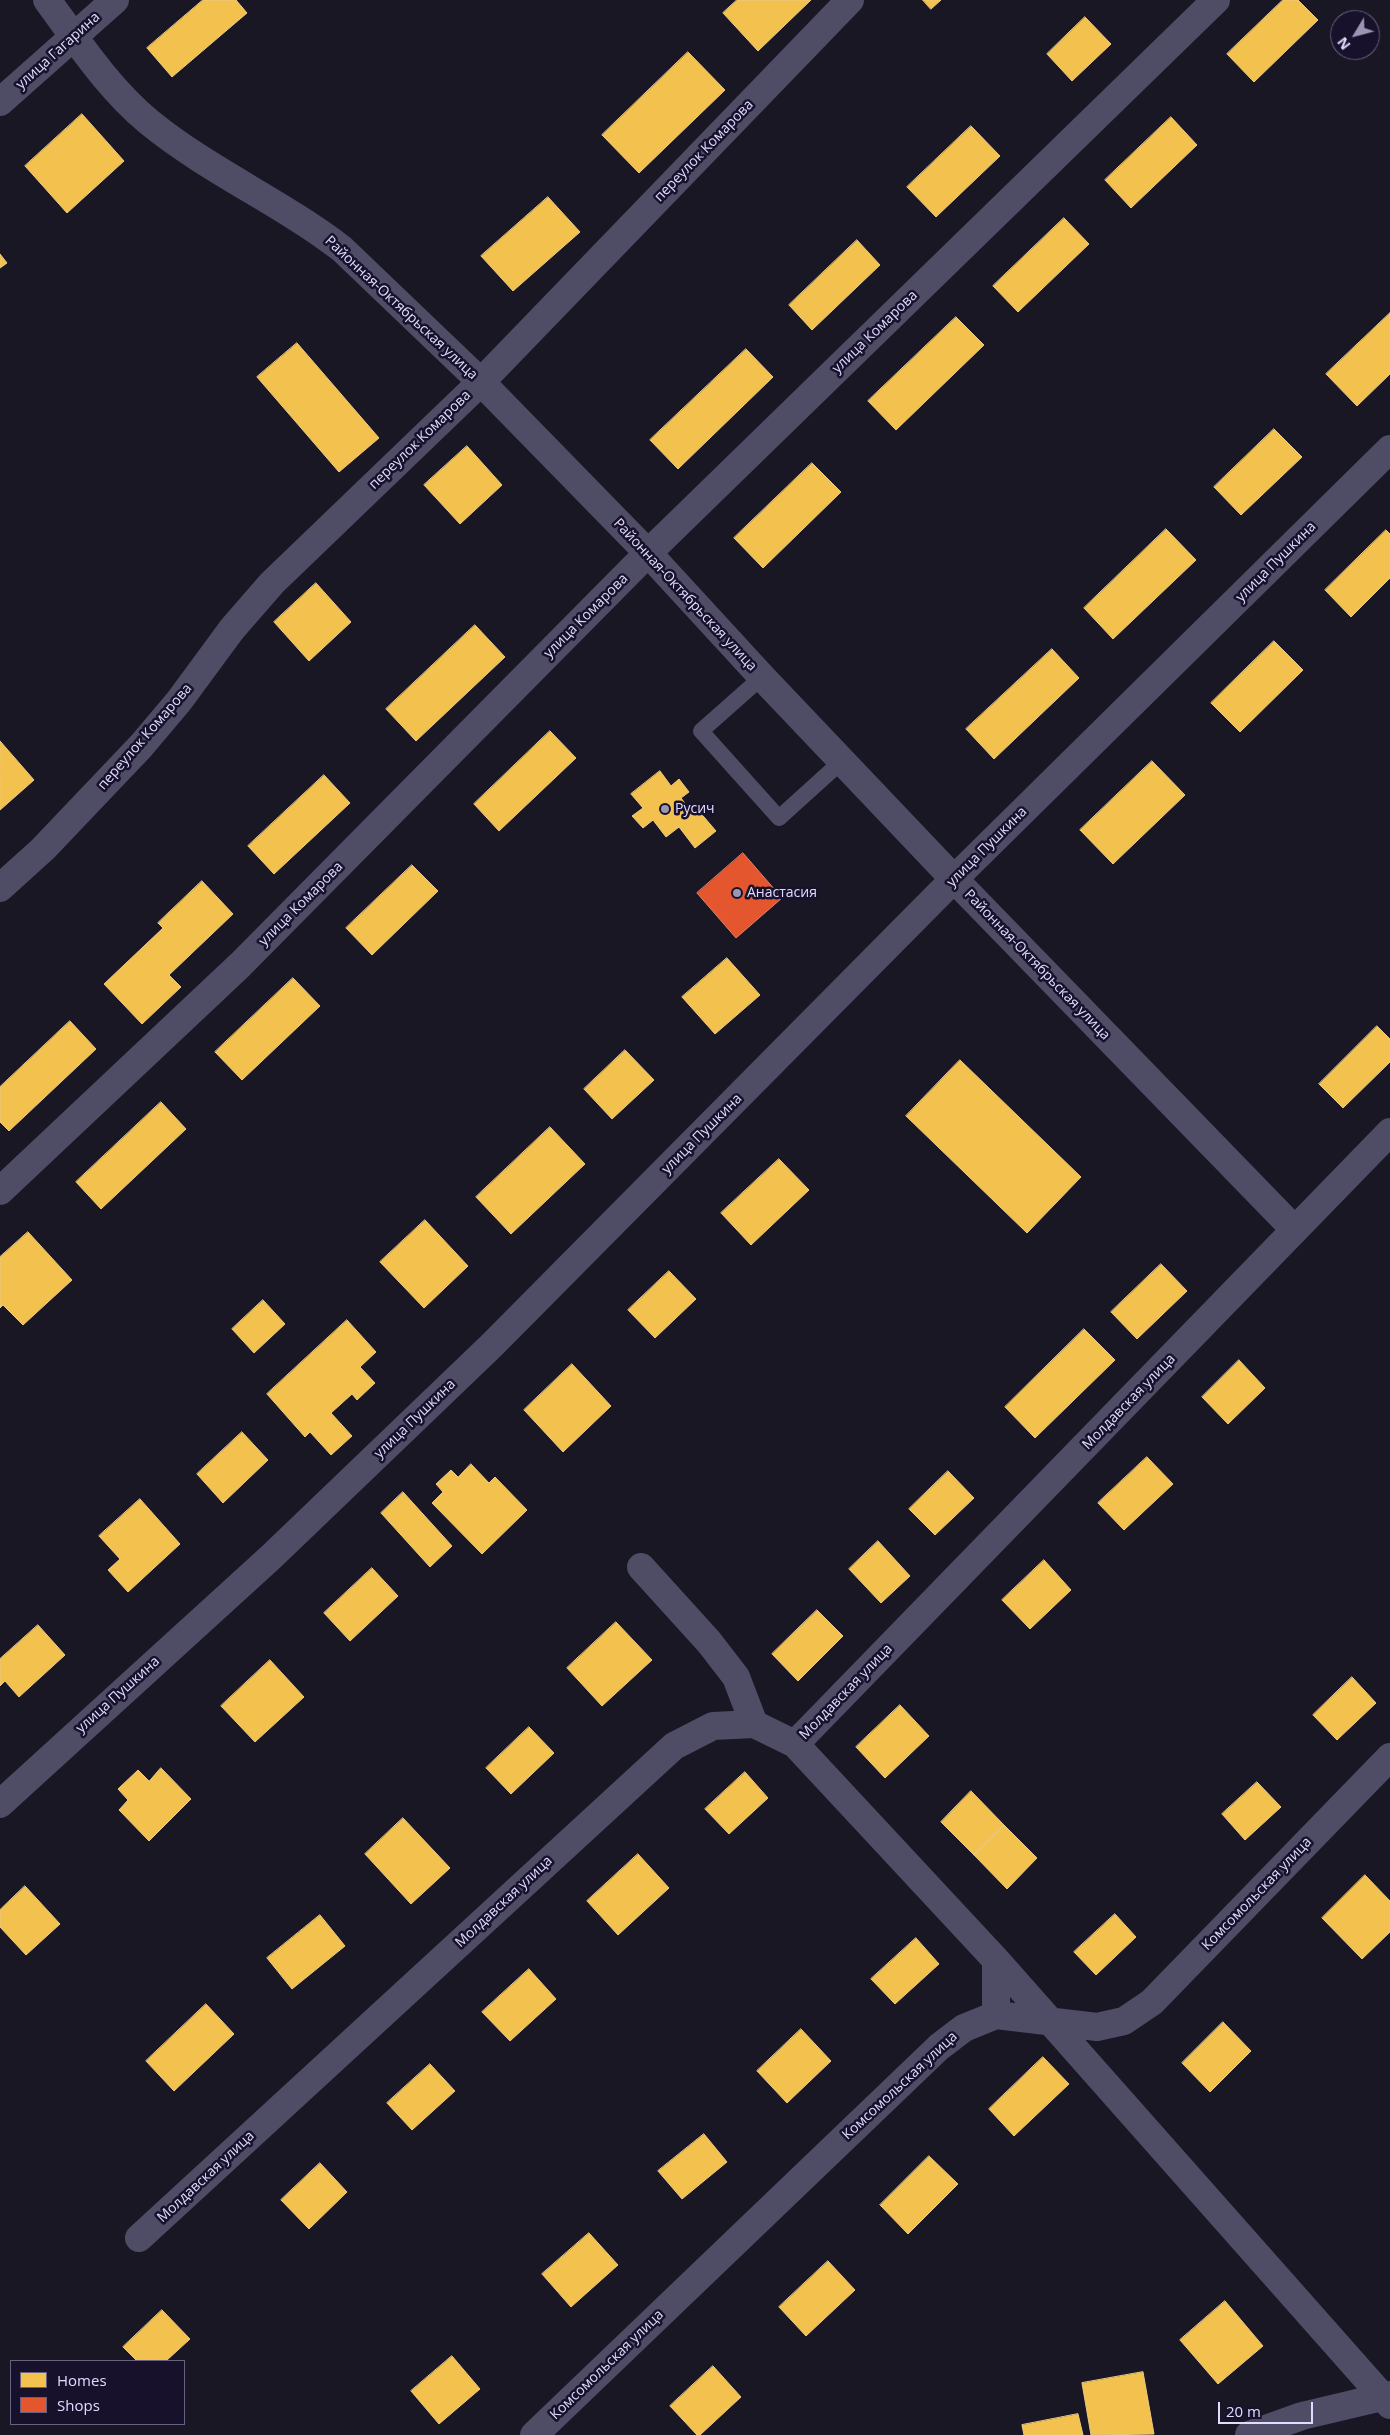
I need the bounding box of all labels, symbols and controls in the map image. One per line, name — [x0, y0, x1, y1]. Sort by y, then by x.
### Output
street label: улица Гагарина — [13, 9, 103, 93]
north arrow — [1330, 10, 1380, 60]
text: N — [1332, 33, 1354, 54]
street label: переулок Комарова — [651, 97, 757, 205]
street label: Районная-Октябрьская улица — [321, 233, 481, 383]
street label: улица Комарова — [829, 287, 921, 377]
street label: переулок Комарова — [366, 387, 474, 493]
street label: Районная-Октябрьская улица — [610, 515, 760, 675]
street label: улица Пушкина — [1232, 518, 1320, 606]
street label: улица Комарова — [540, 570, 632, 662]
street label: переулок Комарова — [94, 681, 196, 793]
place label: Русич — [675, 801, 715, 817]
marker: Русич — [659, 803, 671, 815]
street label: улица Пушкина — [943, 803, 1031, 891]
street label: улица Комарова — [255, 858, 347, 950]
place label: Анастасия — [747, 885, 817, 901]
street label: Районная-Октябрьская улица — [961, 886, 1113, 1044]
marker: Анастасия — [731, 887, 743, 899]
street label: улица Пушкина — [658, 1090, 746, 1178]
street label: Молдавская улица — [1079, 1351, 1179, 1453]
street label: улица Пушкина — [371, 1376, 459, 1462]
street label: Молдавская улица — [796, 1641, 896, 1743]
street label: улица Пушкина — [73, 1653, 163, 1737]
street label: Комсомольская улица — [1199, 1834, 1315, 1954]
street label: Молдавская улица — [452, 1853, 556, 1951]
street label: Комсомольская улица — [839, 2028, 961, 2144]
street label: Молдавская улица — [154, 2128, 258, 2226]
street label: Комсомольская улица — [547, 2307, 667, 2423]
legend — [10, 2360, 185, 2425]
text: Homes — [57, 2370, 107, 2390]
scale bar — [1220, 2392, 1315, 2424]
text: Shops — [57, 2395, 100, 2415]
text: 20 m — [1226, 2401, 1261, 2421]

